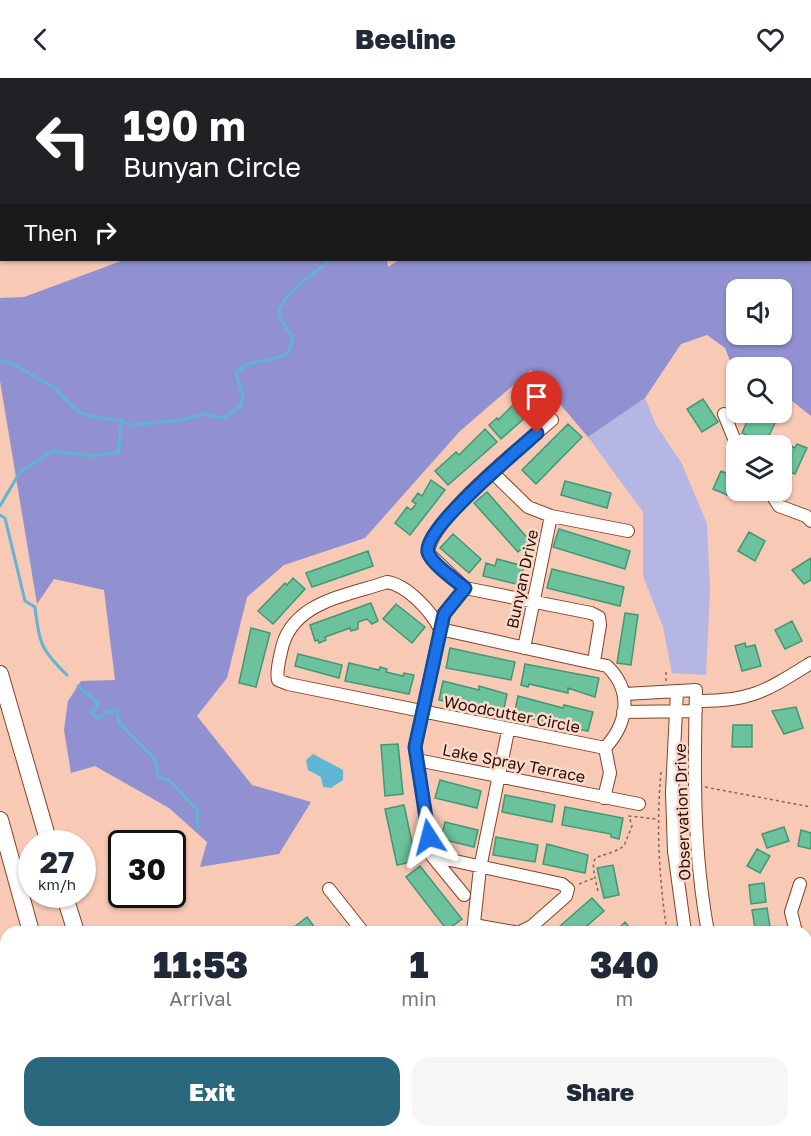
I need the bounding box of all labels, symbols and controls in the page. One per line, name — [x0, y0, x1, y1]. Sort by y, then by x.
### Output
icon: back — [24, 23, 57, 56]
text: Beeline — [355, 23, 456, 55]
icon: heart — [754, 23, 787, 56]
text: 190 m — [123, 100, 246, 150]
icon: left — [24, 102, 102, 180]
text: Bunyan Circle — [123, 151, 301, 183]
icon: right — [89, 216, 122, 249]
text: Then — [24, 219, 77, 246]
map controls — [726, 279, 792, 501]
button: sound — [726, 279, 792, 345]
button: search — [726, 357, 792, 423]
pin — [511, 371, 562, 433]
icon: arrive — [520, 380, 553, 413]
button: layers — [726, 435, 792, 501]
street label: Bunyan Drive — [502, 528, 542, 630]
street label: Woodcutter Circle — [442, 691, 582, 737]
street label: Lake Spray Terrace — [441, 739, 587, 787]
street label: Observation Drive — [670, 743, 694, 881]
position arrow — [397, 805, 461, 869]
speed limit sign: 30 — [108, 830, 186, 908]
text: 27 — [40, 844, 74, 880]
text: km/h — [38, 875, 76, 893]
text: 11:53 — [153, 943, 248, 986]
text: 1 — [409, 943, 428, 986]
text: 340 — [590, 943, 659, 986]
text: Arrival — [169, 986, 232, 1010]
text: min — [401, 986, 437, 1010]
text: m — [615, 986, 633, 1010]
button: Exit — [24, 1057, 400, 1126]
button: Share — [412, 1057, 788, 1126]

